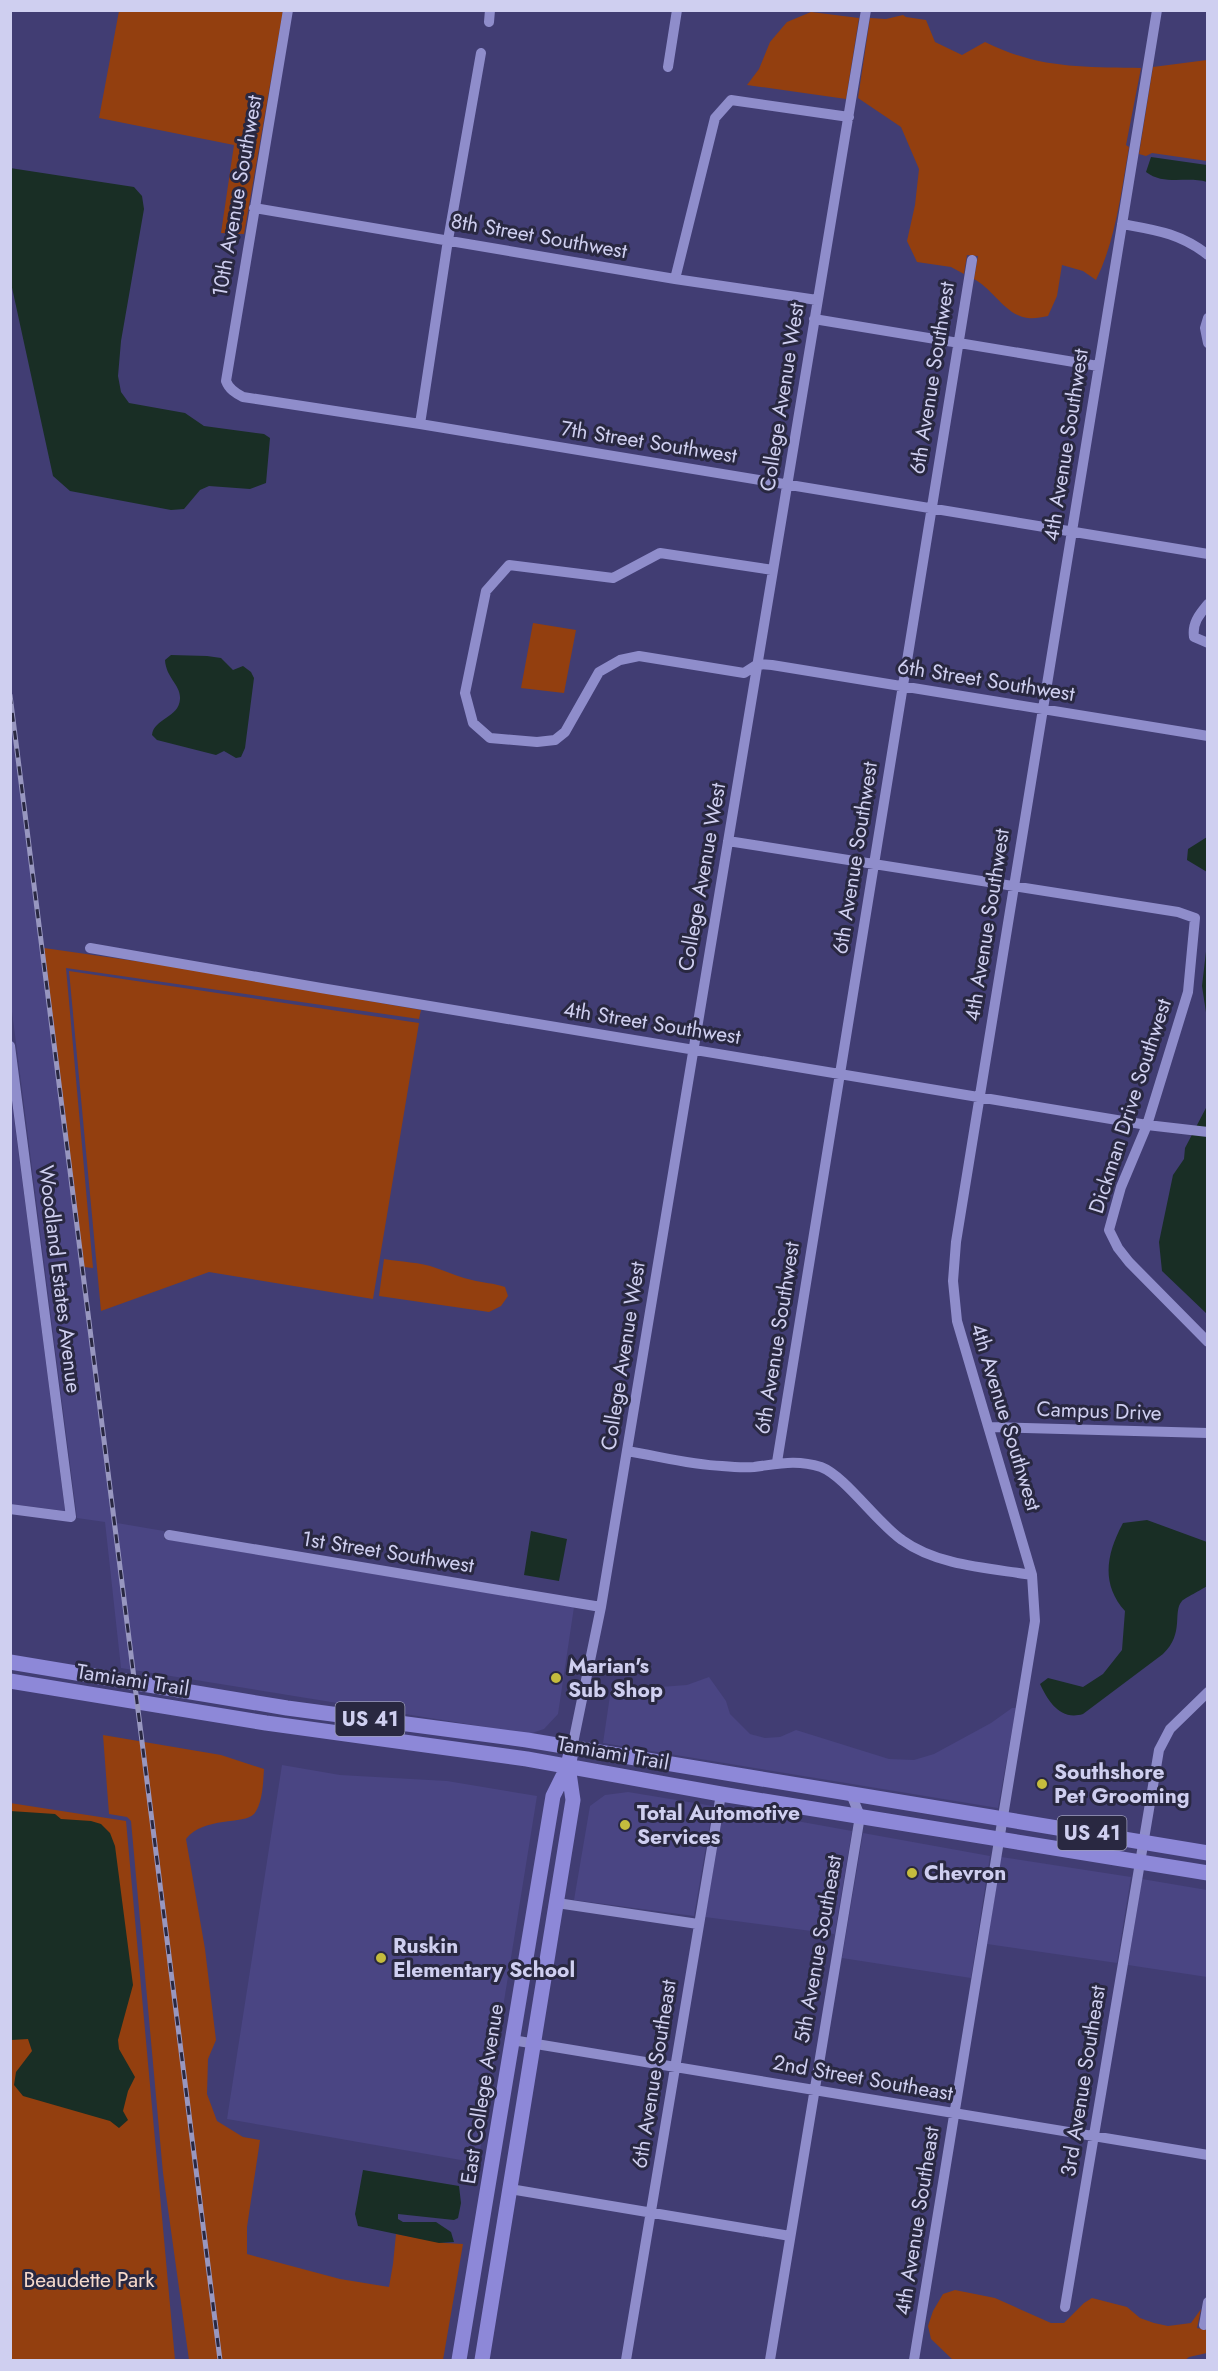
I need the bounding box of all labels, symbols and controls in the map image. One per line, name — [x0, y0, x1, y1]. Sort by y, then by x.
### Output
street label: 10th Avenue Southwest — [204, 93, 270, 299]
street label: 8th Street Southwest — [449, 206, 629, 266]
street label: 6th Avenue Southwest — [902, 280, 962, 476]
street label: College Avenue West — [752, 301, 812, 493]
street label: 4th Avenue Southwest — [1036, 347, 1096, 543]
street label: 7th Street Southwest — [559, 413, 739, 471]
street label: 6th Street Southwest — [895, 651, 1077, 709]
street label: 6th Avenue Southwest — [825, 760, 885, 956]
street label: College Avenue West — [671, 781, 733, 973]
street label: 4th Avenue Southwest — [957, 827, 1017, 1023]
street label: 4th Street Southwest — [561, 994, 743, 1052]
street label: Dickman Drive Southwest — [1081, 995, 1179, 1217]
street label: Woodland Estates Avenue — [31, 1163, 89, 1395]
street label: 6th Avenue Southwest — [747, 1240, 807, 1436]
street label: College Avenue West — [593, 1260, 653, 1452]
street label: 4th Avenue Southwest — [963, 1320, 1049, 1514]
street label: Campus Drive — [1036, 1394, 1162, 1428]
street label: 1st Street Southwest — [300, 1524, 476, 1580]
place label: Marian's Sub Shop — [568, 1651, 663, 1705]
street label: Tamiami Trail — [75, 1656, 191, 1704]
marker: Marian's Sub Shop — [549, 1671, 563, 1685]
road number: US 41 — [336, 1702, 404, 1736]
street label: Tamiami Trail — [554, 1728, 672, 1778]
place label: Southshore Pet Grooming — [1054, 1757, 1190, 1811]
marker: Southshore Pet Grooming — [1035, 1777, 1049, 1791]
place label: Total Automotive Services — [637, 1798, 800, 1852]
road number: US 41 — [1058, 1816, 1126, 1850]
marker: Total Automotive Services — [618, 1818, 632, 1832]
street label: 5th Avenue Southeast — [787, 1853, 849, 2045]
place label: Chevron — [924, 1858, 1006, 1888]
marker: Chevron — [905, 1866, 919, 1880]
place label: Ruskin Elementary School — [393, 1931, 575, 1985]
marker: Ruskin Elementary School — [374, 1951, 388, 1965]
street label: 6th Avenue Southeast — [624, 1977, 684, 2171]
street label: 3rd Avenue Southeast — [1053, 1983, 1113, 2179]
street label: East College Avenue — [453, 2001, 511, 2186]
street label: 2nd Street Southeast — [771, 2047, 955, 2109]
street label: 4th Avenue Southeast — [887, 2124, 947, 2318]
park label: Beaudette Park — [23, 2265, 155, 2295]

